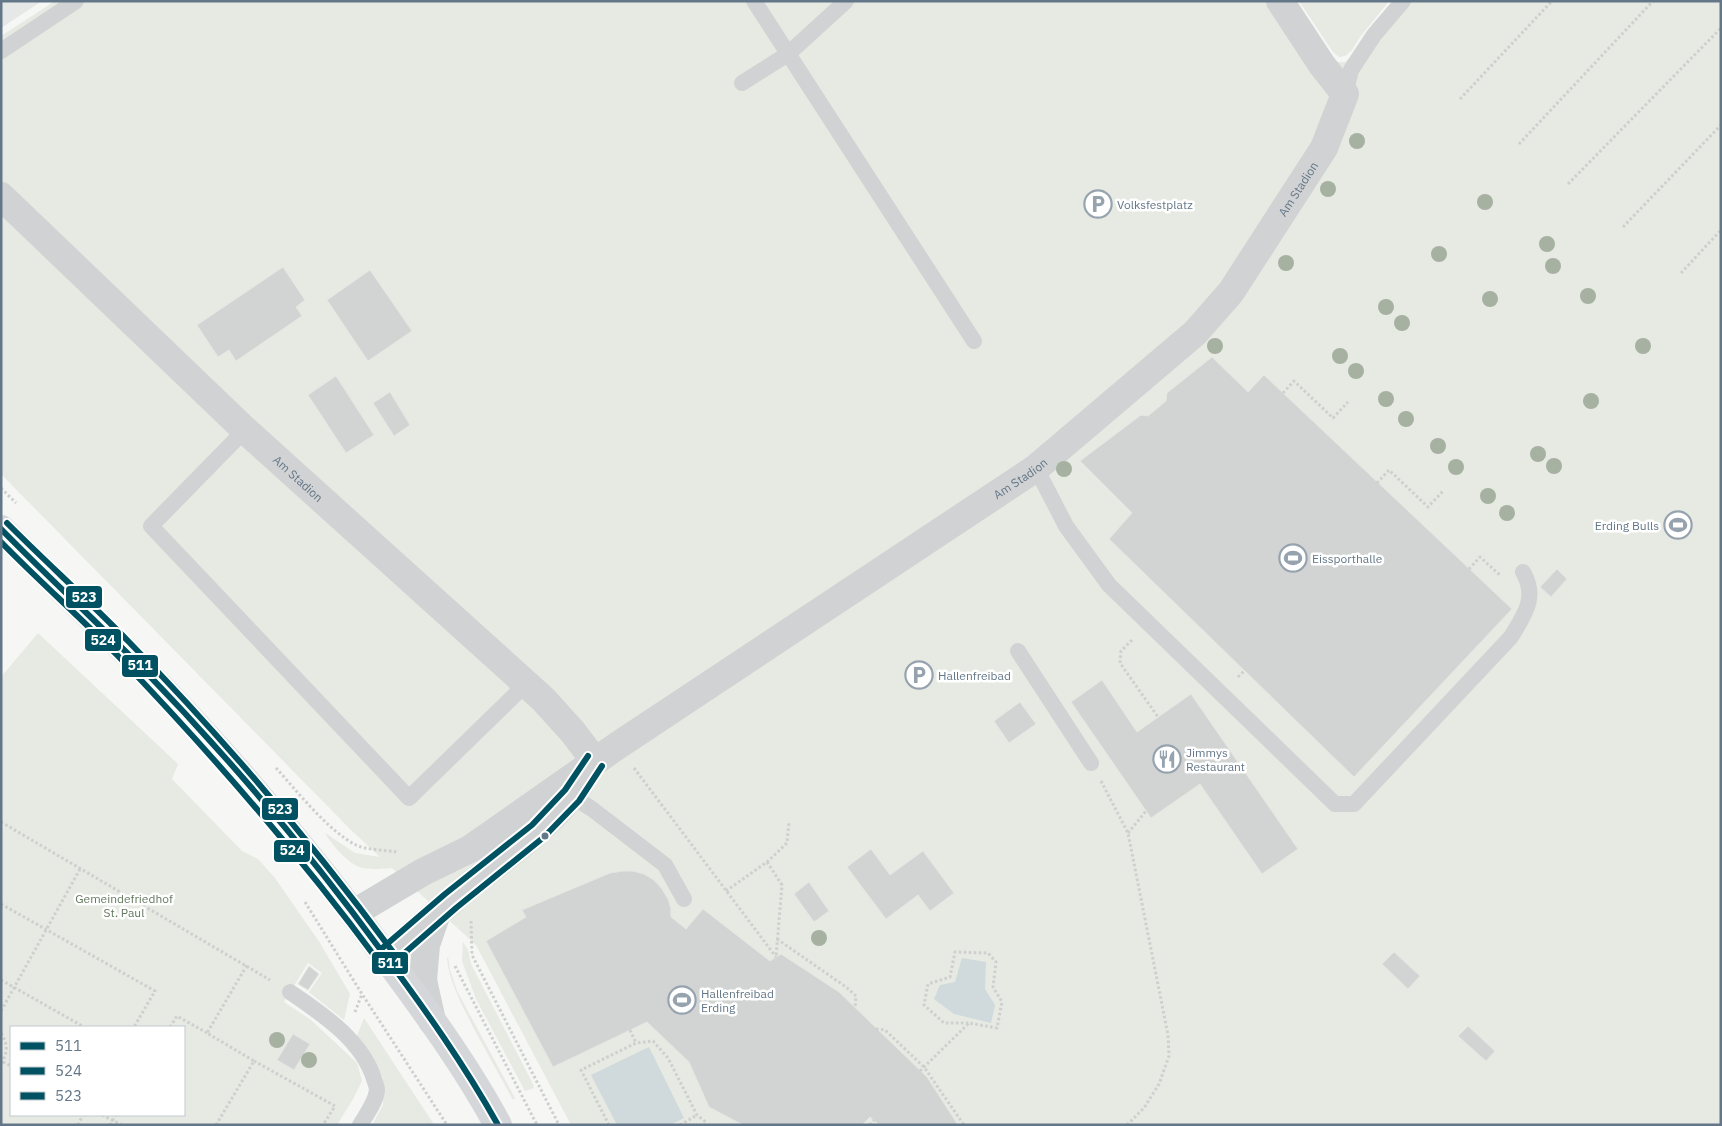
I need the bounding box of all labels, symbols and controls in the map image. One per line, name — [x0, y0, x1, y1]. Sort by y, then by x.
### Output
street label: Am Stadion — [1275, 159, 1321, 219]
parking icon: Volksfestplatz — [1083, 189, 1113, 219]
place label: Volksfestplatz — [1117, 197, 1193, 212]
street label: Am Stadion — [270, 452, 327, 505]
street label: Am Stadion — [990, 454, 1050, 502]
sports icon: Erding Bulls — [1663, 510, 1693, 540]
place label: Erding Bulls — [1595, 518, 1659, 533]
sports icon: Eissporthalle — [1278, 543, 1308, 573]
place label: Eissporthalle — [1312, 551, 1383, 566]
line badge: 523 — [65, 585, 103, 609]
text: 523 — [71, 588, 97, 606]
line badge: 524 — [84, 628, 122, 652]
text: 524 — [90, 631, 116, 649]
line badge: 511 — [121, 654, 159, 678]
text: 511 — [127, 656, 153, 674]
parking icon: Hallenfreibad — [904, 660, 934, 690]
place label: Hallenfreibad — [938, 668, 1011, 683]
restaurant icon: Jimmys Restaurant — [1152, 744, 1182, 774]
place label: Jimmys Restaurant — [1186, 745, 1245, 774]
line badge: 523 — [261, 797, 299, 821]
text: 523 — [267, 800, 293, 818]
unlabelled marker — [540, 831, 550, 841]
line badge: 524 — [273, 839, 311, 863]
text: 524 — [279, 841, 305, 859]
park label: Gemeindefriedhof St. Paul — [75, 891, 173, 920]
line badge: 511 — [371, 951, 409, 975]
text: 511 — [377, 954, 403, 972]
sports icon: Hallenfreibad Erding — [667, 985, 697, 1015]
place label: Hallenfreibad Erding — [701, 986, 774, 1015]
legend — [10, 1026, 185, 1116]
text: 511 — [55, 1036, 82, 1055]
text: 524 — [55, 1061, 82, 1080]
text: 523 — [55, 1086, 82, 1105]

